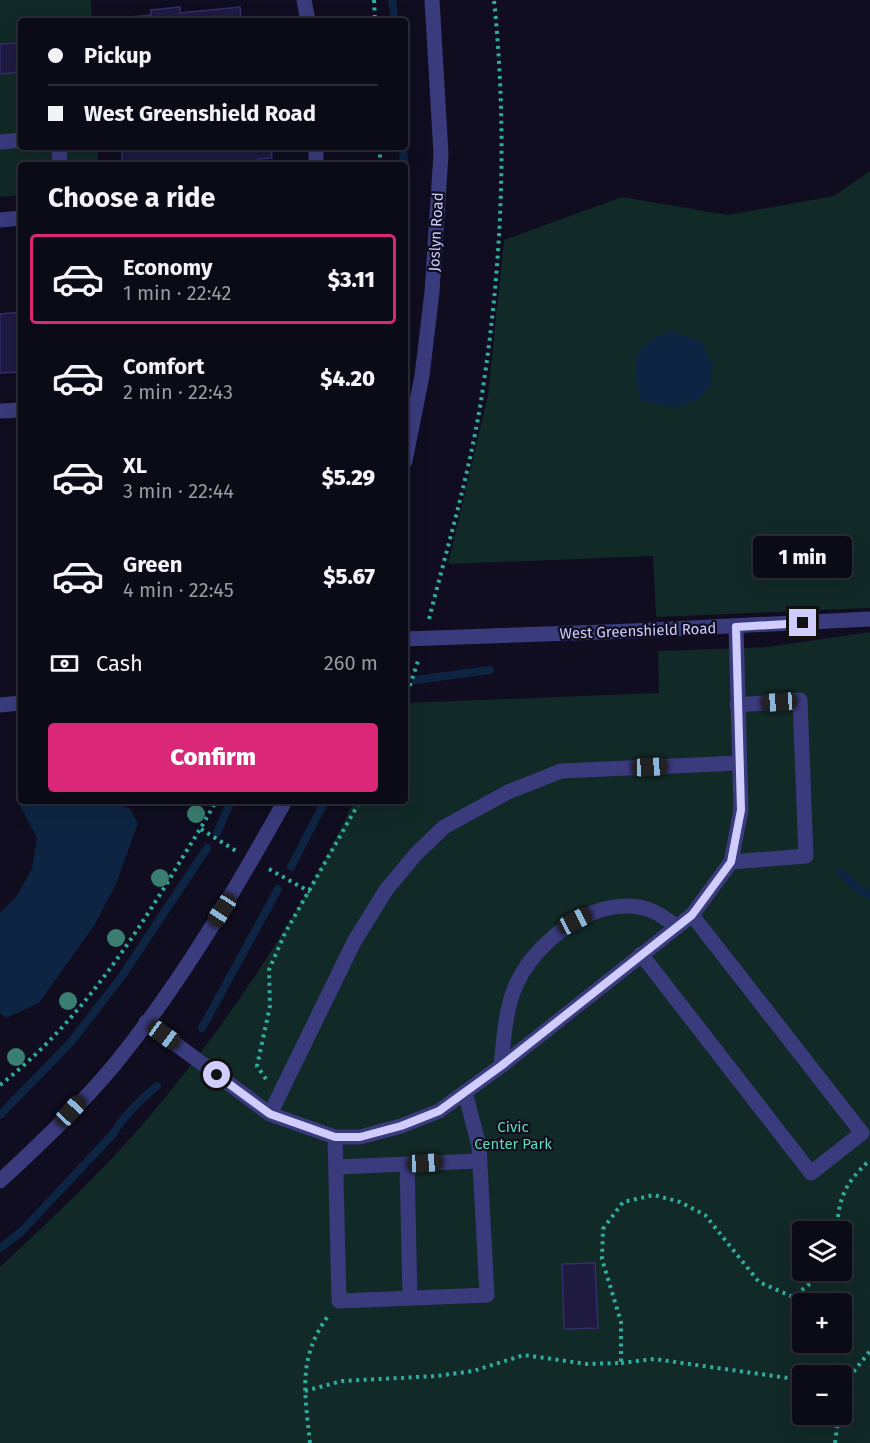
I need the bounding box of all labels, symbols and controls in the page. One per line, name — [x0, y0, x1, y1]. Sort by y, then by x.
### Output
text: Pickup — [84, 42, 152, 69]
text: West Greenshield Road — [84, 100, 316, 127]
text: Choose a ride — [48, 182, 215, 214]
street label: Joslyn Road — [425, 192, 447, 272]
icon: car — [51, 252, 105, 306]
text: Economy — [123, 254, 212, 281]
text: $3.11 — [328, 266, 375, 293]
text: 1 min · 22:42 — [123, 281, 232, 305]
icon: car — [51, 351, 105, 405]
text: Comfort — [123, 353, 204, 380]
text: $4.20 — [320, 365, 375, 392]
text: 2 min · 22:43 — [123, 380, 233, 404]
icon: car — [51, 450, 105, 504]
text: XL — [123, 452, 147, 479]
text: $5.29 — [322, 464, 375, 491]
text: 3 min · 22:44 — [123, 479, 234, 503]
callout: 1 min — [754, 536, 852, 578]
text: 1 min — [779, 545, 826, 569]
icon: car — [51, 549, 105, 603]
text: Green — [123, 551, 182, 578]
text: $5.67 — [323, 563, 375, 590]
text: 4 min · 22:45 — [123, 578, 234, 602]
route end — [789, 609, 816, 636]
street label: West Greenshield Road — [559, 619, 717, 643]
icon: cash — [48, 647, 81, 680]
text: Cash — [96, 650, 143, 677]
text: 260 m — [324, 651, 378, 675]
car — [760, 692, 798, 712]
button: Confirm — [48, 723, 378, 792]
car — [632, 757, 668, 777]
car — [205, 890, 239, 930]
car — [555, 905, 595, 937]
car — [144, 1017, 184, 1053]
route start — [203, 1061, 230, 1088]
car — [52, 1092, 90, 1130]
park label: Civic Center Park — [474, 1118, 552, 1153]
car — [407, 1153, 443, 1173]
map controls — [792, 1221, 852, 1425]
button: layers — [792, 1221, 852, 1281]
button: + — [792, 1293, 852, 1353]
button: − — [792, 1365, 852, 1425]

